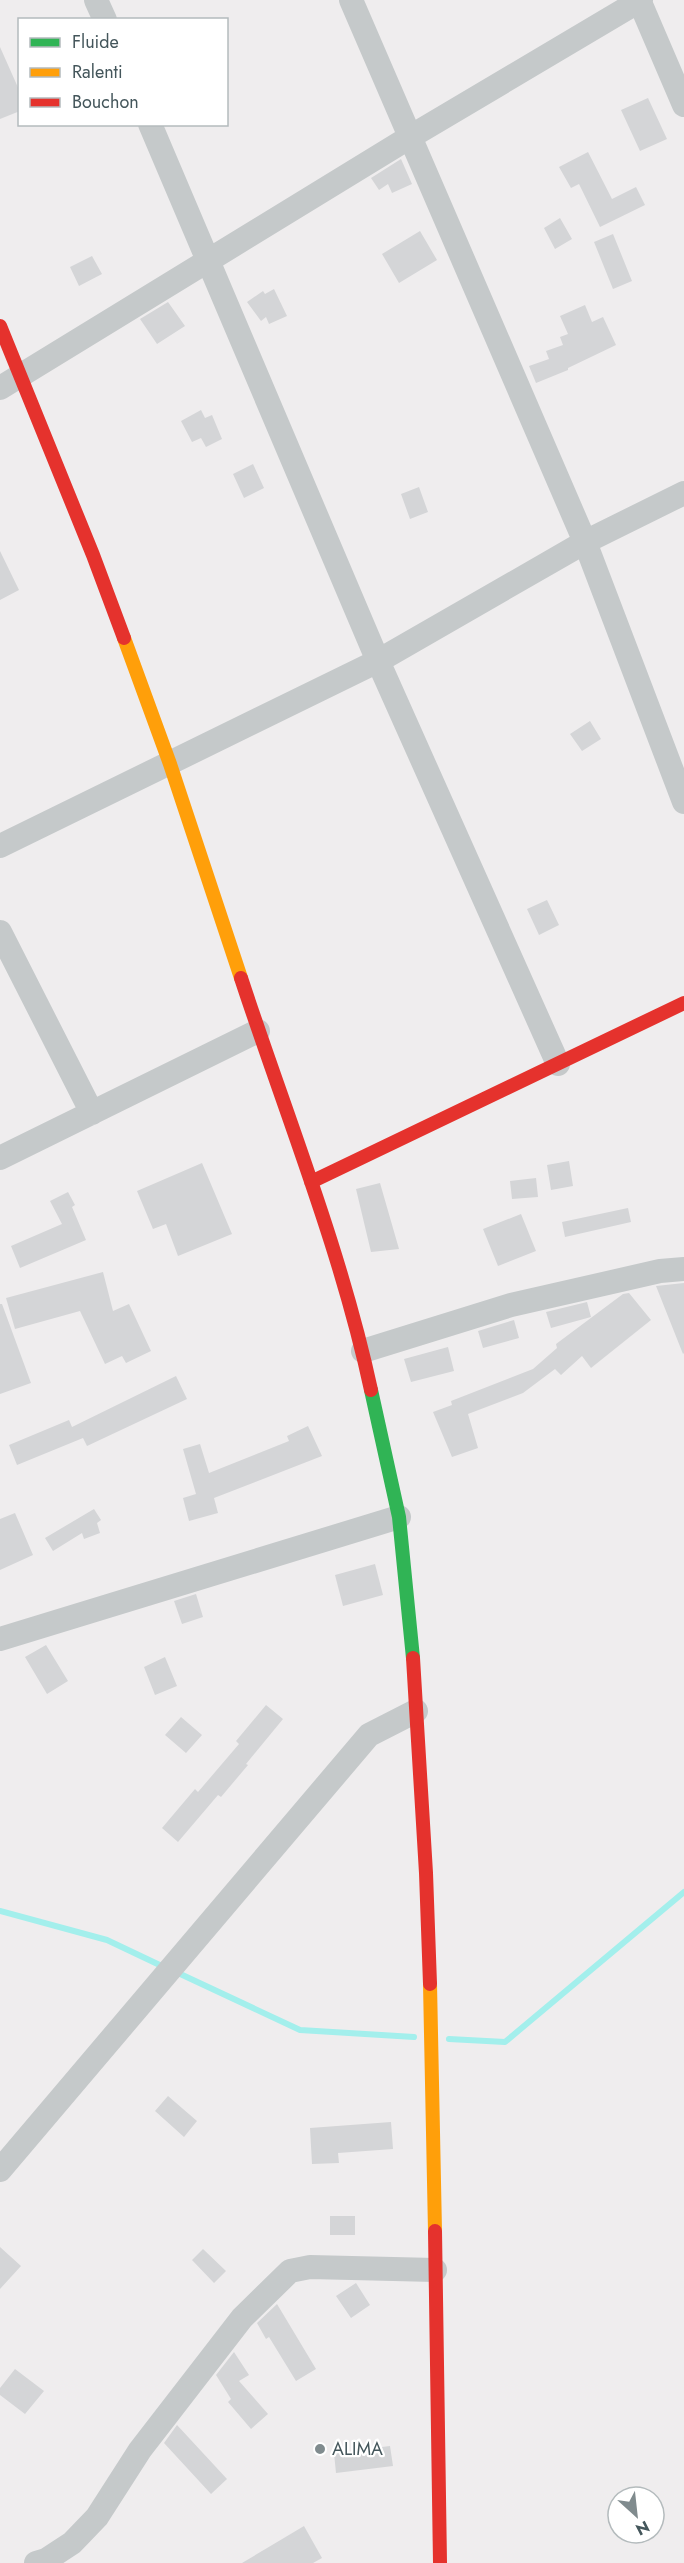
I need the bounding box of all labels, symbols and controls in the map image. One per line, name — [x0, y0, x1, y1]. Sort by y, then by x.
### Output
legend — [18, 18, 228, 126]
text: Fluide — [72, 29, 119, 55]
text: Ralenti — [72, 59, 123, 85]
text: Bouchon — [72, 89, 139, 115]
place label: ALIMA — [332, 2436, 383, 2462]
marker: ALIMA — [313, 2442, 327, 2456]
north arrow — [606, 2485, 666, 2545]
text: N — [632, 2515, 653, 2541]

